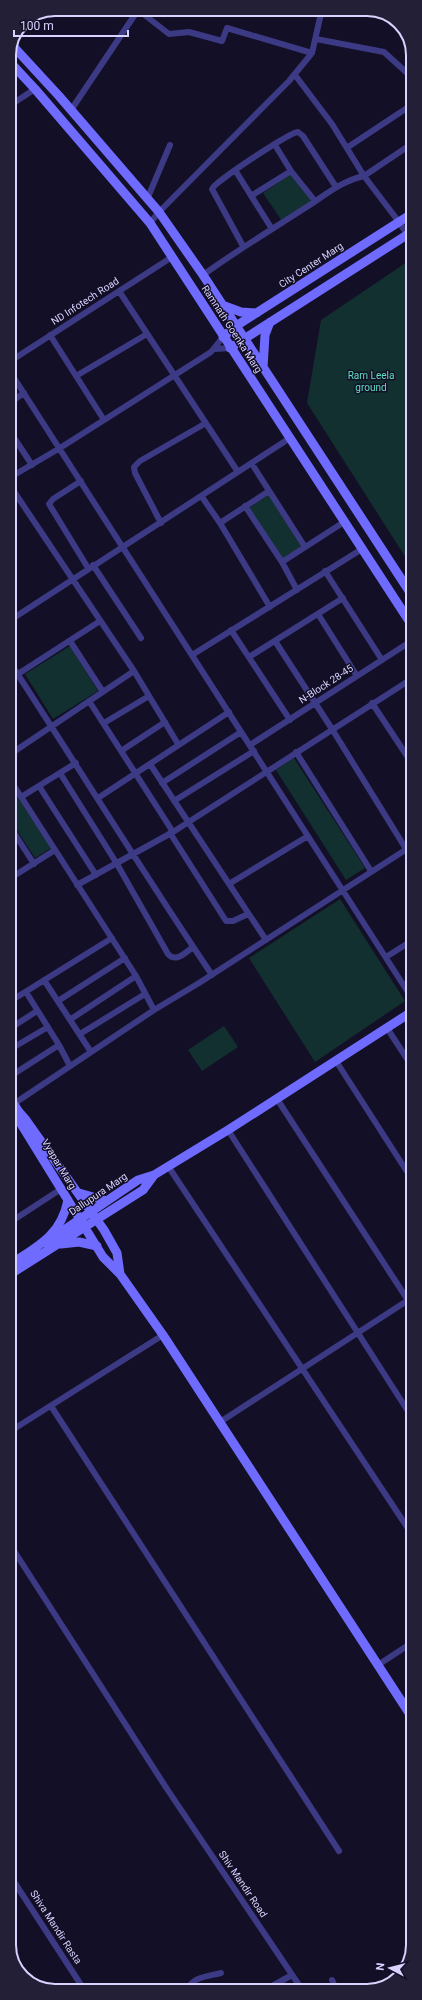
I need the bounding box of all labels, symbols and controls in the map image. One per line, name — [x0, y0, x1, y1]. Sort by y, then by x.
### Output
scale bar — [14, 12, 128, 38]
text: 100 m — [20, 19, 54, 33]
street label: City Center Marg — [277, 240, 345, 290]
street label: ND Infotech Road — [49, 275, 121, 327]
street label: Ramnath Goenka Marg — [200, 283, 264, 375]
park label: Ram Leela ground — [348, 370, 394, 393]
street label: N-Block 28-45 — [297, 662, 355, 706]
street label: Vyapar Marg — [40, 1137, 78, 1191]
street label: Dallupura Marg — [67, 1171, 129, 1217]
street label: Shiv Mandir Road — [217, 1849, 269, 1919]
street label: Shiva Mandir Rasta — [28, 1888, 84, 1966]
north arrow — [370, 1948, 410, 1988]
text: N — [374, 1962, 388, 1971]

